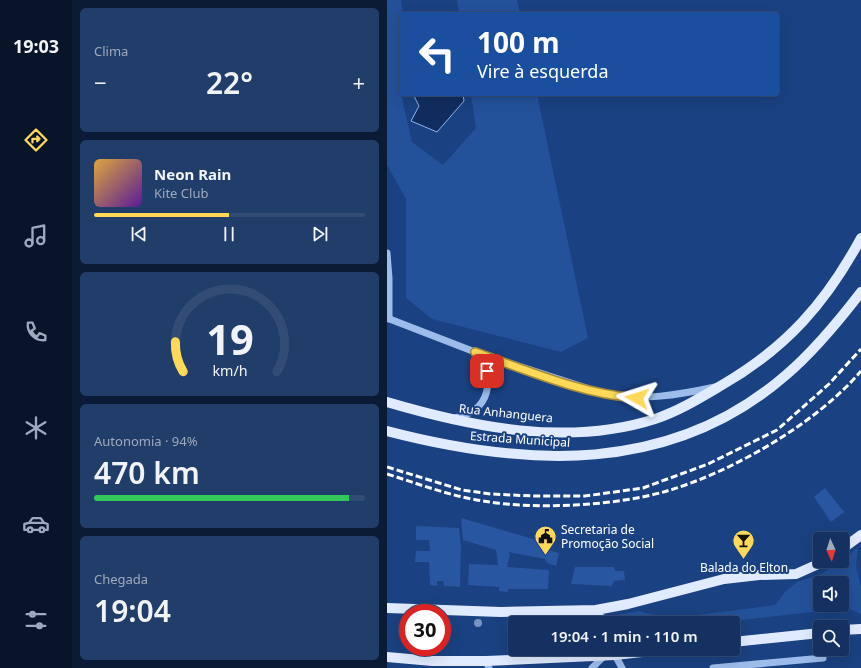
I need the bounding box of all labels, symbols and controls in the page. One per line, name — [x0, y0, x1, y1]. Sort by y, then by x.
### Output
text: 100 m — [477, 23, 560, 61]
icon: left — [411, 28, 463, 80]
text: 19:03 — [13, 34, 59, 58]
text: Clima — [94, 42, 128, 60]
text: Vire à esquerda — [477, 59, 609, 83]
text: 22° — [206, 62, 253, 103]
text: − — [94, 67, 107, 97]
text: + — [352, 67, 365, 97]
icon: directions — [22, 126, 50, 154]
text: Neon Rain — [154, 164, 231, 184]
text: Kite Club — [154, 184, 208, 202]
icon: music — [22, 222, 50, 250]
icon: previous — [128, 223, 150, 245]
icon: pause — [218, 223, 240, 245]
icon: next — [309, 223, 331, 245]
text: 19 — [206, 311, 253, 367]
icon: phone — [22, 318, 50, 346]
pin — [470, 354, 504, 388]
icon: arrive — [476, 360, 498, 382]
text: km/h — [212, 361, 247, 380]
position arrow — [616, 377, 658, 419]
street label: Rua Anhanguera — [458, 400, 554, 426]
icon: climate — [22, 414, 50, 442]
street label: Estrada Municipal — [469, 427, 571, 451]
text: Autonomia · 94% — [94, 432, 198, 450]
text: 470 km — [94, 452, 200, 493]
icon: car — [22, 510, 50, 538]
place label: Secretaria de Promoção Social — [561, 521, 654, 552]
public building icon: Secretaria de Promoção Social — [533, 523, 559, 556]
bar icon: Balada do Elton — [731, 527, 757, 560]
north arrow — [813, 532, 849, 568]
map controls — [813, 532, 849, 656]
place label: Balada do Elton — [700, 559, 788, 576]
text: Chegada — [94, 570, 148, 588]
button: sound — [813, 576, 849, 612]
text: 19:04 — [94, 590, 171, 631]
speed limit sign: 30 — [399, 604, 451, 656]
icon: filters — [22, 606, 50, 634]
button: search — [813, 620, 849, 656]
text: 19:04 · 1 min · 110 m — [550, 626, 698, 646]

